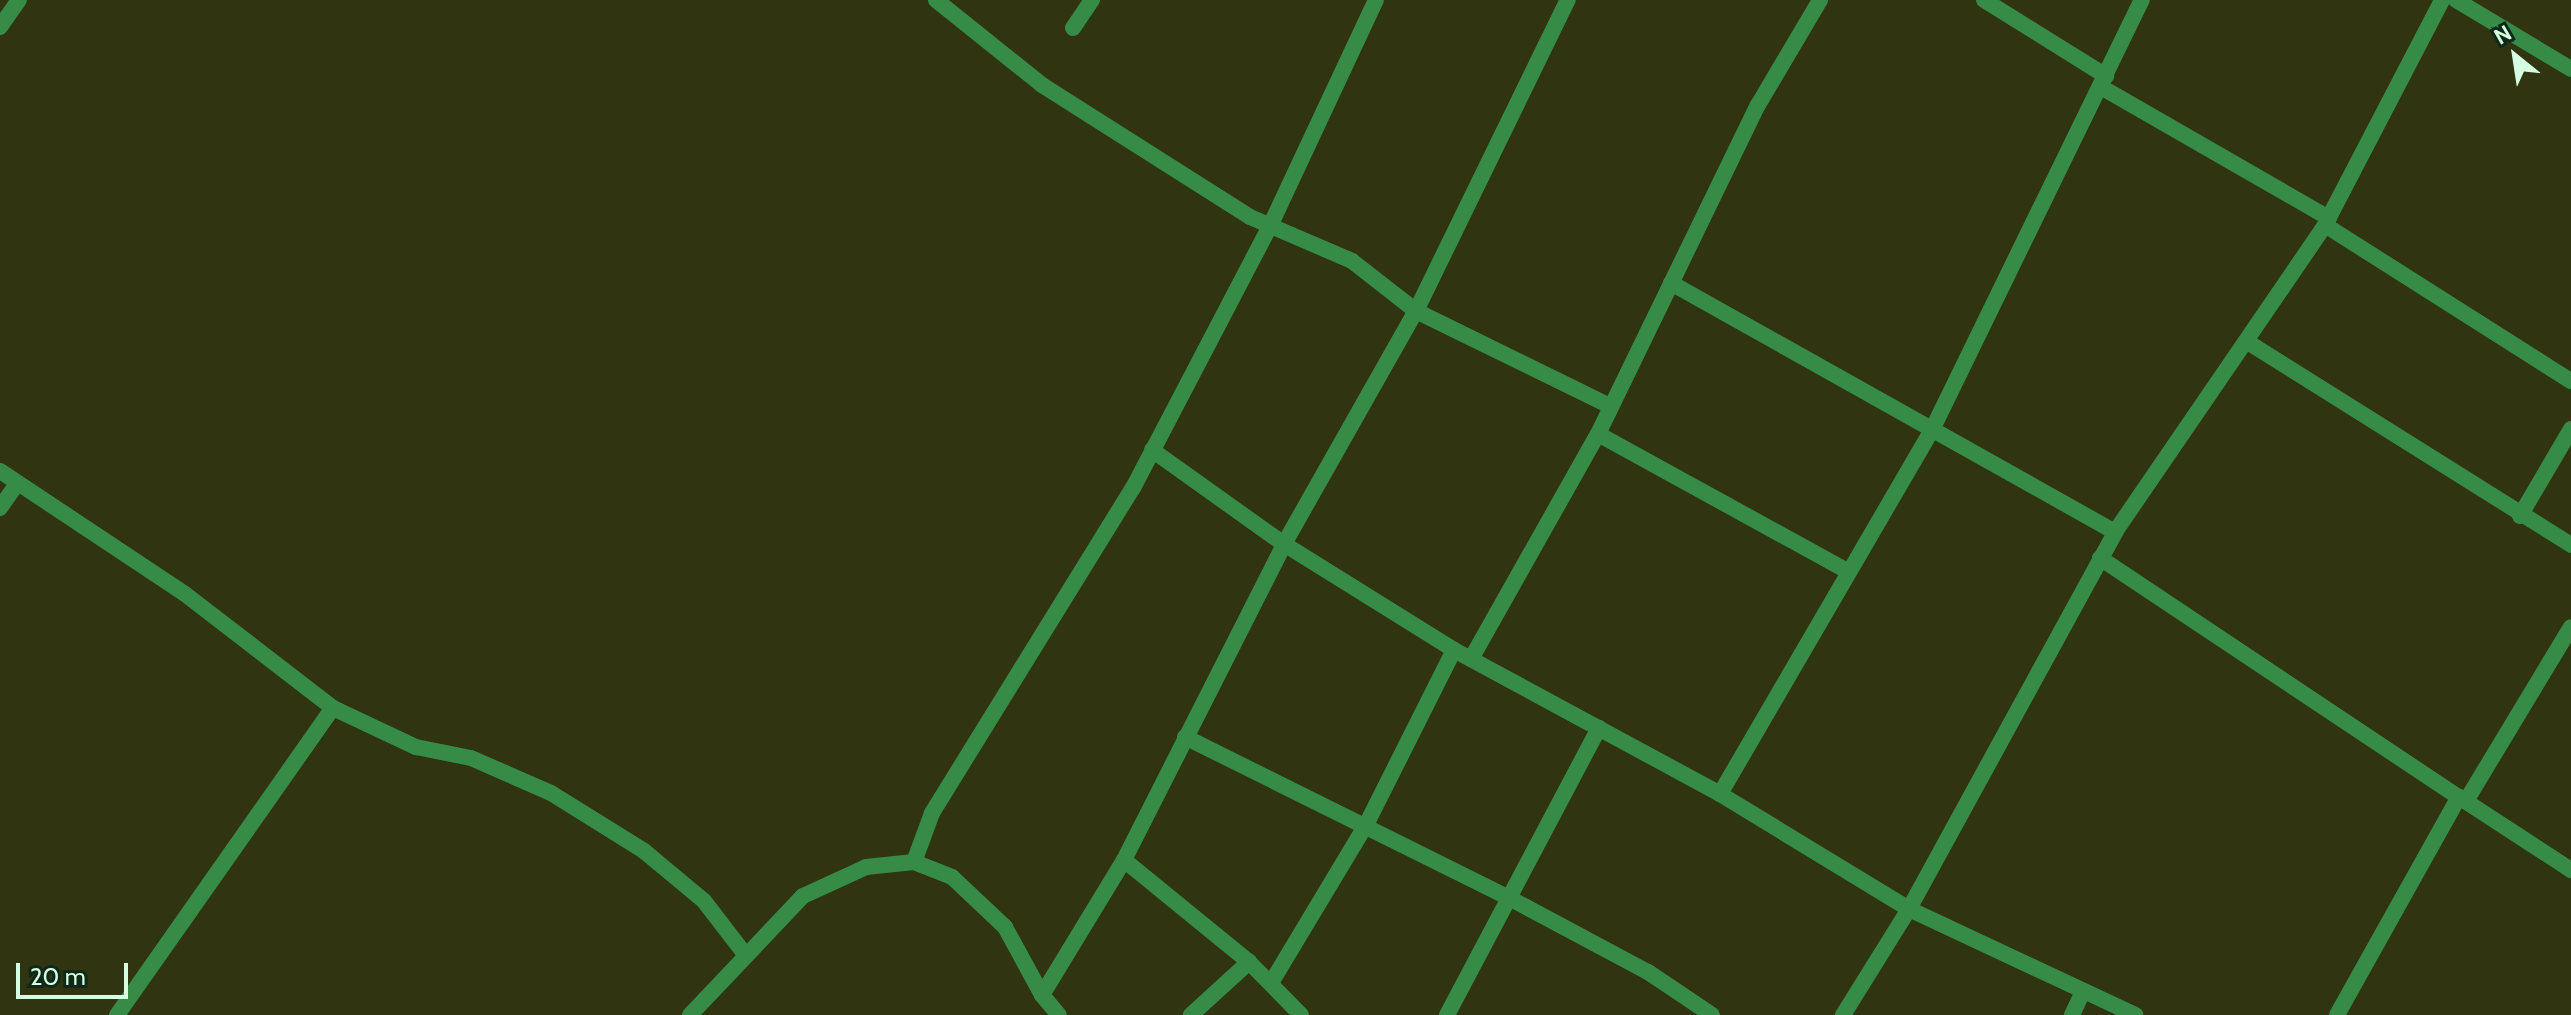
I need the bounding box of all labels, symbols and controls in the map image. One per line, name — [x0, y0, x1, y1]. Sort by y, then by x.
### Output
north arrow — [2475, 16, 2555, 96]
text: N — [2489, 19, 2516, 50]
scale bar — [20, 947, 132, 997]
text: 20 m — [30, 962, 86, 991]

